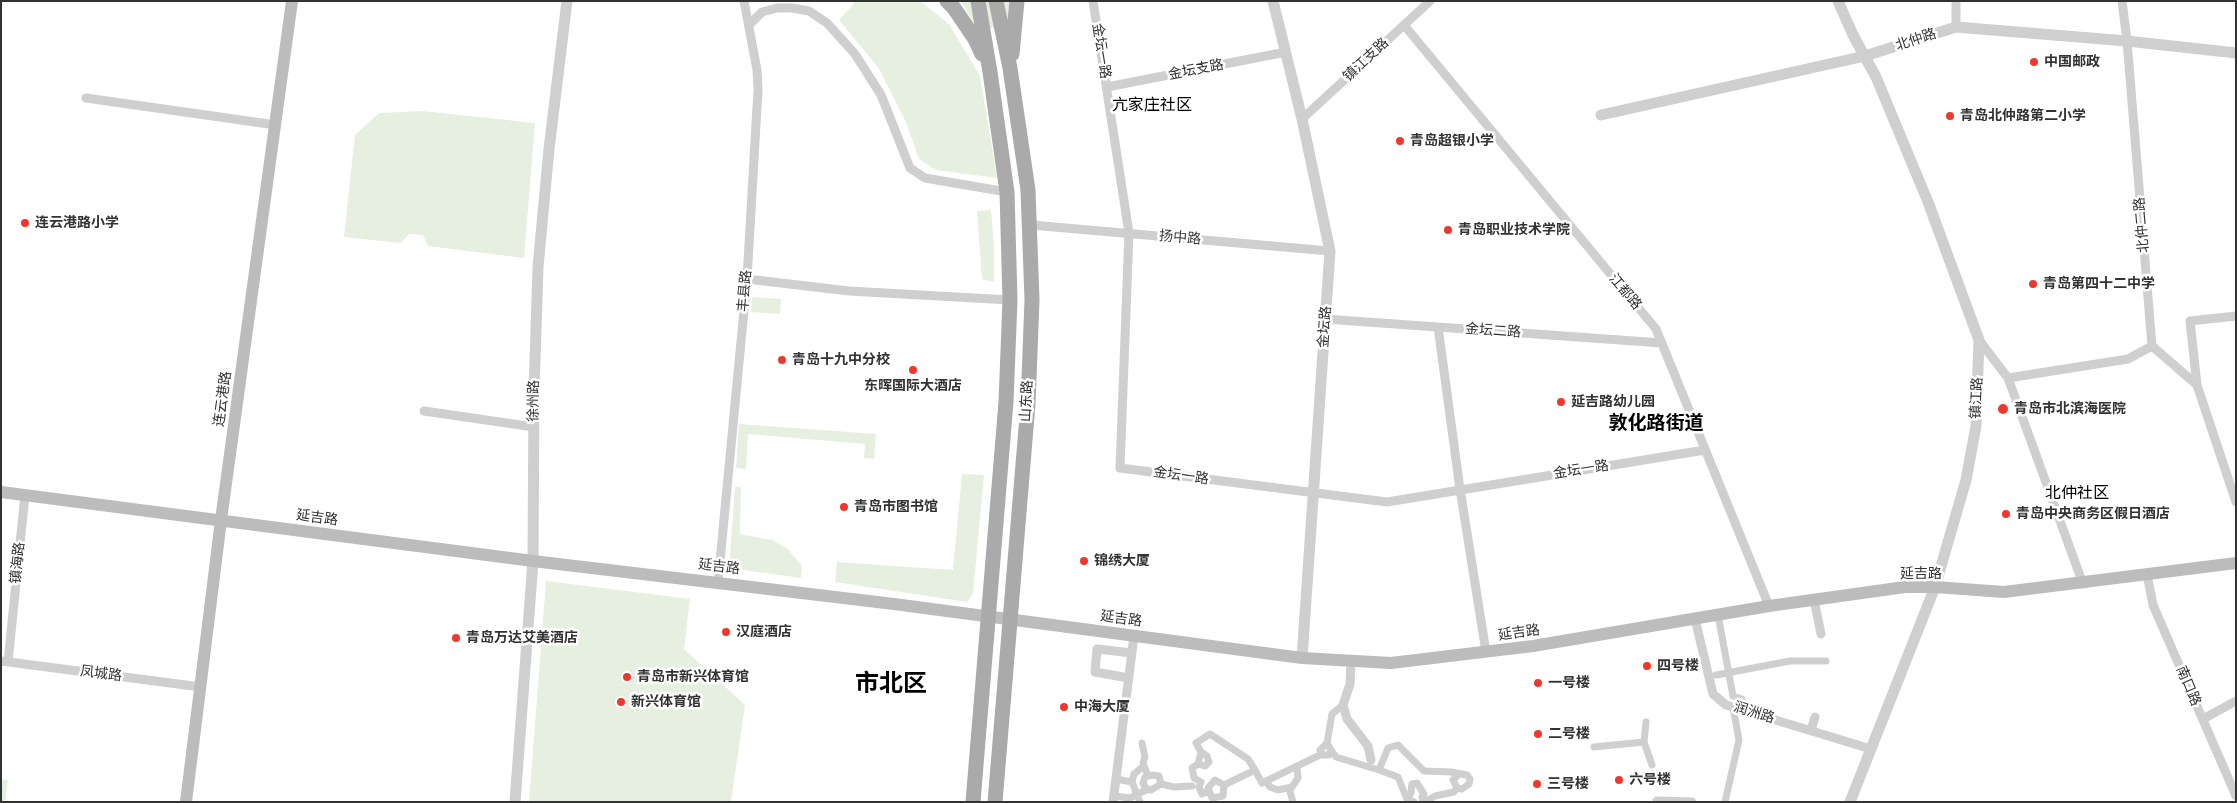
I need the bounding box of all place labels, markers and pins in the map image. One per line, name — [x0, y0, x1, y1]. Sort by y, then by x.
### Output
place label: 中国邮政 — [2044, 54, 2100, 70]
marker: 中国邮政 — [2028, 56, 2040, 68]
place label: 青岛北仲路第二小学 — [1960, 108, 2086, 124]
marker: 青岛北仲路第二小学 — [1944, 110, 1956, 122]
place label: 青岛超银小学 — [1410, 133, 1494, 149]
marker: 青岛超银小学 — [1394, 135, 1406, 147]
place label: 连云港路小学 — [35, 215, 119, 231]
marker: 连云港路小学 — [19, 217, 31, 229]
place label: 青岛职业技术学院 — [1458, 222, 1570, 238]
marker: 青岛职业技术学院 — [1442, 224, 1454, 236]
place label: 青岛第四十二中学 — [2043, 276, 2155, 292]
marker: 青岛第四十二中学 — [2027, 278, 2039, 290]
place label: 青岛十九中分校 — [792, 352, 890, 368]
marker: 青岛十九中分校 — [776, 354, 788, 366]
marker: 东晖国际大酒店 — [907, 364, 919, 376]
place label: 东晖国际大酒店 — [864, 378, 962, 394]
place label: 延吉路幼儿园 — [1571, 394, 1655, 410]
marker: 延吉路幼儿园 — [1555, 396, 1567, 408]
place label: 青岛市北滨海医院 — [2014, 401, 2126, 417]
marker: 青岛市北滨海医院 — [1996, 402, 2010, 416]
place label: 青岛市图书馆 — [854, 499, 938, 515]
marker: 青岛市图书馆 — [838, 501, 850, 513]
place label: 青岛中央商务区假日酒店 — [2016, 506, 2170, 522]
marker: 青岛中央商务区假日酒店 — [2000, 508, 2012, 520]
place label: 锦绣大厦 — [1094, 553, 1150, 569]
marker: 锦绣大厦 — [1078, 555, 1090, 567]
place label: 汉庭酒店 — [736, 624, 792, 640]
marker: 汉庭酒店 — [720, 626, 732, 638]
place label: 青岛万达艾美酒店 — [466, 630, 578, 646]
marker: 青岛万达艾美酒店 — [450, 632, 462, 644]
place label: 四号楼 — [1657, 658, 1699, 674]
marker: 四号楼 — [1641, 660, 1653, 672]
place label: 青岛市新兴体育馆 — [637, 669, 749, 685]
marker: 青岛市新兴体育馆 — [621, 671, 633, 683]
place label: 一号楼 — [1548, 675, 1590, 691]
marker: 一号楼 — [1532, 677, 1544, 689]
place label: 新兴体育馆 — [631, 694, 701, 710]
marker: 新兴体育馆 — [615, 696, 627, 708]
place label: 中海大厦 — [1074, 699, 1130, 715]
marker: 中海大厦 — [1058, 701, 1070, 713]
place label: 二号楼 — [1548, 726, 1590, 742]
marker: 二号楼 — [1532, 728, 1544, 740]
place label: 六号楼 — [1629, 772, 1671, 788]
marker: 六号楼 — [1613, 774, 1625, 786]
place label: 三号楼 — [1547, 776, 1589, 792]
marker: 三号楼 — [1531, 778, 1543, 790]

